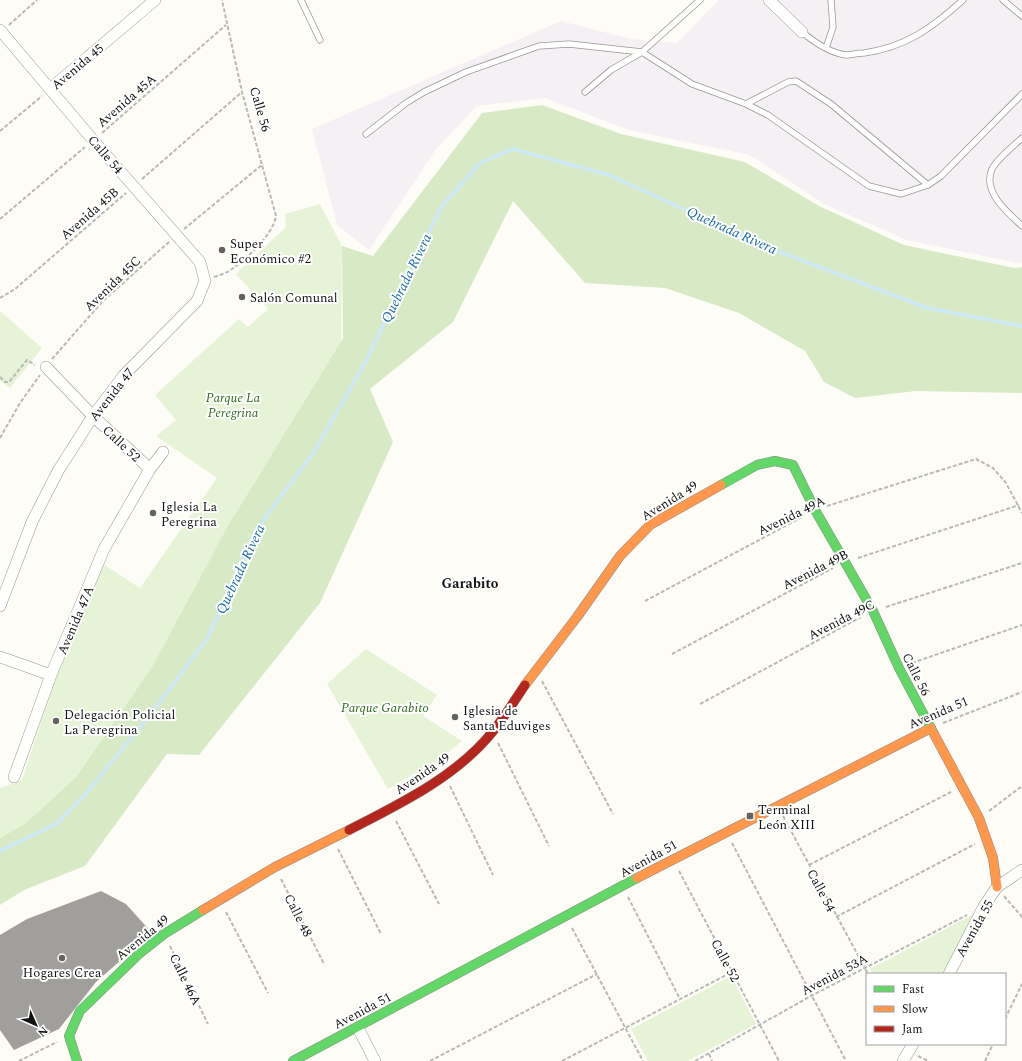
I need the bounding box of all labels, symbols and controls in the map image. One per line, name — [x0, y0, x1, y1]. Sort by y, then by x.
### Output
street label: Avenida 45 — [47, 39, 108, 95]
street label: Avenida 45A — [93, 69, 161, 132]
street label: Calle 56 — [244, 84, 276, 135]
street label: Calle 54 — [83, 131, 128, 179]
street label: Avenida 45B — [56, 183, 123, 245]
water label: Quebrada Rivera — [683, 201, 780, 260]
water label: Quebrada Rivera — [376, 230, 437, 326]
place label: Super Económico #2 — [230, 234, 311, 269]
marker: Super Económico #2 — [217, 245, 227, 255]
street label: Avenida 45C — [80, 251, 146, 316]
place label: Salón Comunal — [250, 288, 338, 308]
marker: Salón Comunal — [237, 292, 247, 302]
street label: Avenida 47 — [84, 364, 139, 426]
park label: Parque La Peregrina — [206, 388, 261, 423]
street label: Calle 52 — [98, 421, 145, 467]
street label: Avenida 49 — [637, 475, 702, 526]
street label: Avenida 49A — [754, 491, 829, 541]
place label: Iglesia La Peregrina — [161, 497, 218, 532]
marker: Iglesia La Peregrina — [148, 508, 158, 518]
water label: Quebrada Rivera — [210, 521, 270, 618]
street label: Avenida 49B — [779, 545, 852, 595]
district label: Garabito — [442, 573, 499, 594]
street label: Avenida 47A — [52, 583, 99, 658]
street label: Avenida 49C — [805, 594, 878, 645]
street label: Calle 56 — [897, 649, 936, 700]
street label: Avenida 51 — [905, 691, 971, 734]
park label: Parque Garabito — [341, 698, 429, 718]
place label: Iglesia de Santa Eduviges — [463, 701, 551, 736]
place label: Delegación Policial La Peregrina — [64, 705, 175, 740]
marker: Iglesia de Santa Eduviges — [450, 712, 460, 722]
marker: Delegación Policial La Peregrina — [51, 716, 61, 726]
street label: Avenida 49 — [391, 748, 455, 800]
place label: Terminal León XIII — [758, 800, 815, 835]
marker: Terminal León XIII — [745, 811, 755, 821]
street label: Avenida 51 — [616, 835, 681, 883]
street label: Calle 54 — [802, 866, 841, 916]
street label: Calle 48 — [279, 890, 317, 940]
street label: Avenida 55 — [951, 896, 999, 961]
street label: Avenida 49 — [112, 910, 174, 965]
street label: Calle 52 — [706, 936, 745, 985]
street label: Avenida 53A — [798, 949, 872, 1001]
street label: Calle 46A — [164, 950, 206, 1009]
marker: Hogares Crea — [57, 953, 67, 963]
place label: Hogares Crea — [23, 963, 102, 983]
legend — [866, 973, 1006, 1045]
text: Fast — [902, 980, 924, 999]
street label: Avenida 51 — [330, 987, 395, 1035]
text: Slow — [902, 1000, 928, 1019]
north arrow — [16, 1005, 56, 1045]
text: Jam — [902, 1020, 923, 1039]
text: N — [34, 1023, 52, 1041]

